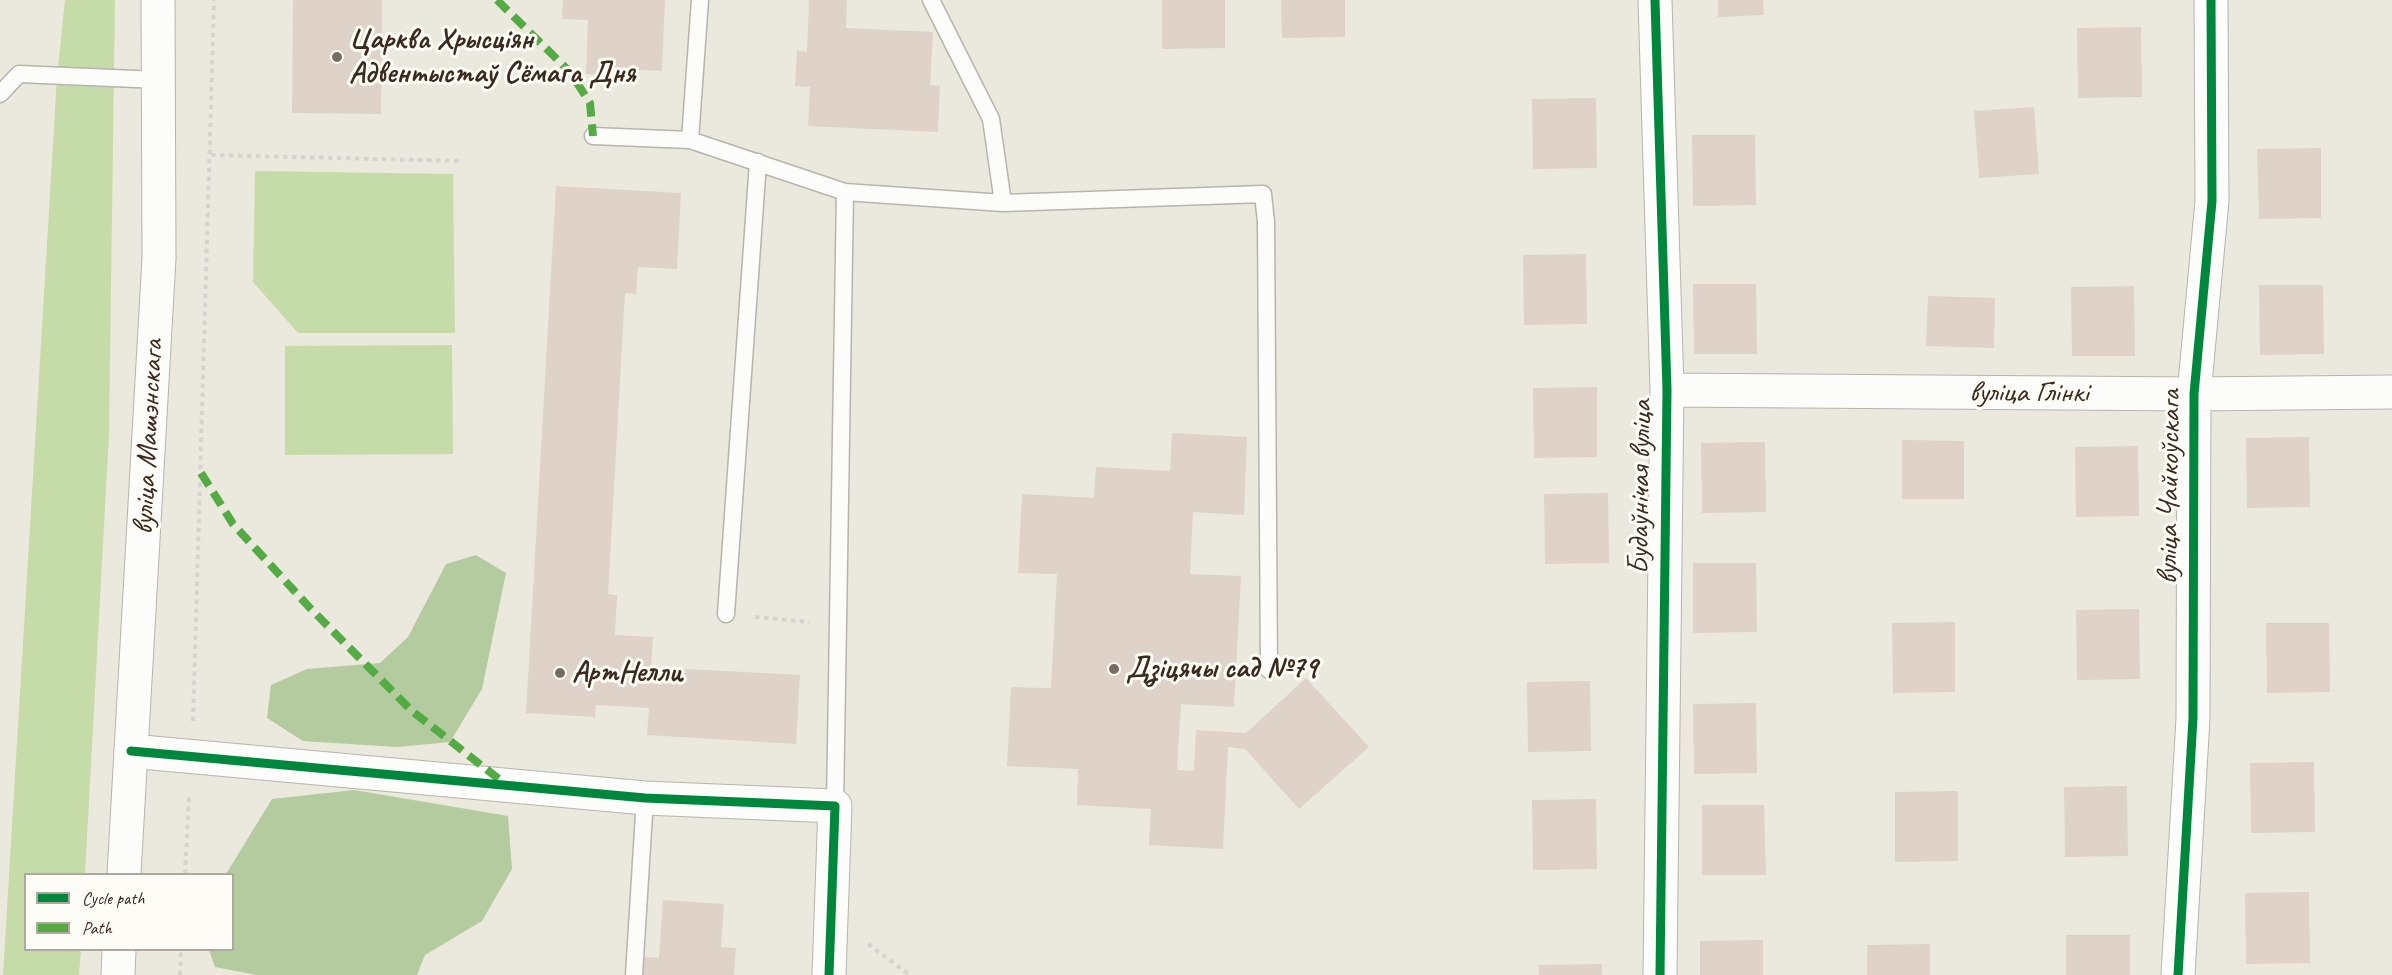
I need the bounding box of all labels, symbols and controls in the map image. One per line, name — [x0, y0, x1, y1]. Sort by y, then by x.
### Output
place label: Царква Хрысціян Адвентыстаў Сёмага Дня — [349, 22, 635, 92]
marker: Царква Хрысціян Адвентыстаў Сёмага Дня — [330, 50, 344, 64]
street label: вуліца Машэнскага — [126, 339, 172, 535]
street label: вуліца Глінкі — [1969, 375, 2089, 411]
street label: вуліца Чайкоўскага — [2150, 389, 2190, 585]
street label: Будаўнічая вуліца — [1621, 399, 1661, 575]
place label: Дзіцячы сад №79 — [1126, 651, 1317, 687]
place label: АртНелли — [572, 655, 683, 691]
marker: Дзіцячы сад №79 — [1107, 662, 1121, 676]
marker: АртНелли — [553, 666, 567, 680]
legend — [24, 873, 234, 951]
text: Cycle path — [82, 887, 144, 909]
text: Path — [82, 917, 112, 939]

